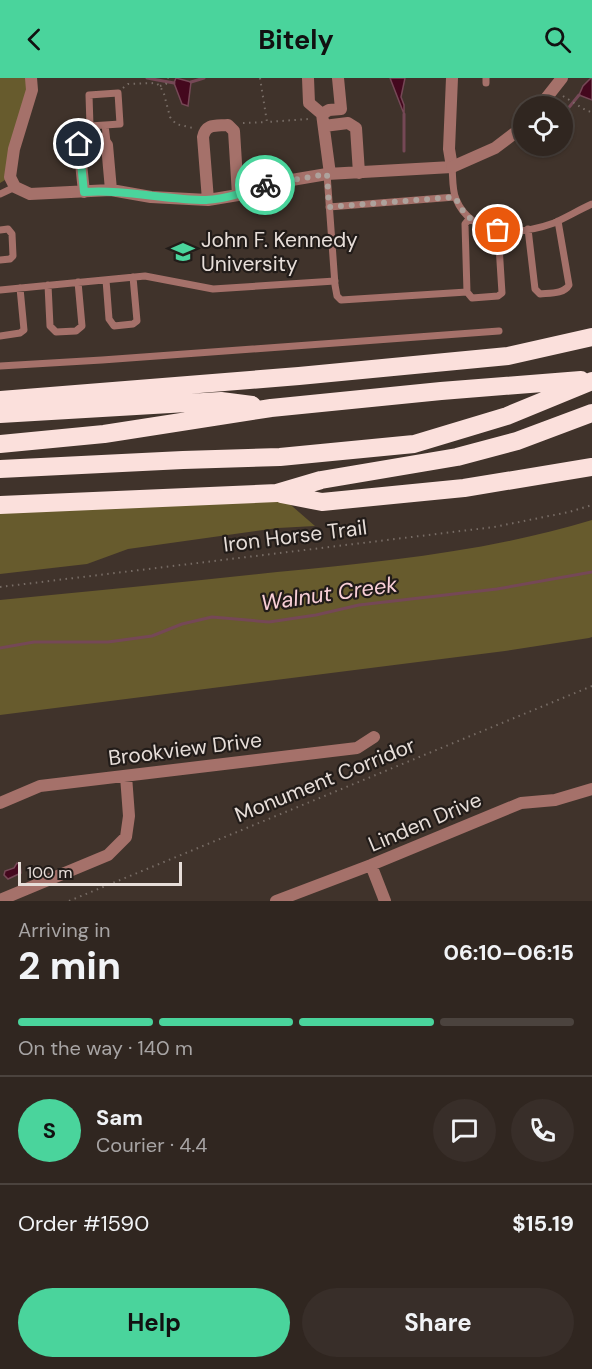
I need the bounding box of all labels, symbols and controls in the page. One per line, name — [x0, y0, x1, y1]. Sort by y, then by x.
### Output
text: Bitely — [258, 22, 334, 57]
icon: back — [18, 23, 51, 56]
icon: search — [541, 23, 574, 56]
map controls — [513, 96, 573, 156]
button: locate — [513, 96, 573, 156]
pin — [53, 118, 104, 169]
icon: home — [62, 127, 95, 160]
courier — [235, 155, 295, 215]
icon: bike — [249, 169, 282, 202]
pin — [472, 204, 523, 255]
icon: bag — [481, 213, 514, 246]
place label: John F. Kennedy University — [201, 226, 358, 278]
school or university icon: John F. Kennedy University — [170, 239, 196, 265]
street label: Iron Horse Trail — [222, 513, 368, 559]
water label: Walnut Creek — [259, 569, 400, 617]
street label: Brookview Drive — [107, 726, 263, 772]
street label: Monument Corridor — [231, 731, 420, 829]
street label: Linden Drive — [364, 786, 486, 858]
scale bar — [18, 859, 182, 886]
text: 100 m — [27, 862, 72, 883]
text: Arriving in — [18, 917, 110, 943]
text: 06:10–06:15 — [443, 938, 574, 967]
text: 2 min — [18, 940, 121, 991]
text: On the way · 140 m — [18, 1035, 193, 1061]
button: chat — [433, 1099, 496, 1162]
button: phone — [511, 1099, 574, 1162]
text: Sam — [96, 1103, 143, 1132]
text: S — [43, 1116, 56, 1145]
text: Courier · 4.4 — [96, 1132, 207, 1158]
text: Order #1590 — [18, 1209, 149, 1238]
text: $15.19 — [512, 1209, 574, 1238]
button: Help — [18, 1288, 290, 1357]
button: Share — [302, 1288, 574, 1357]

